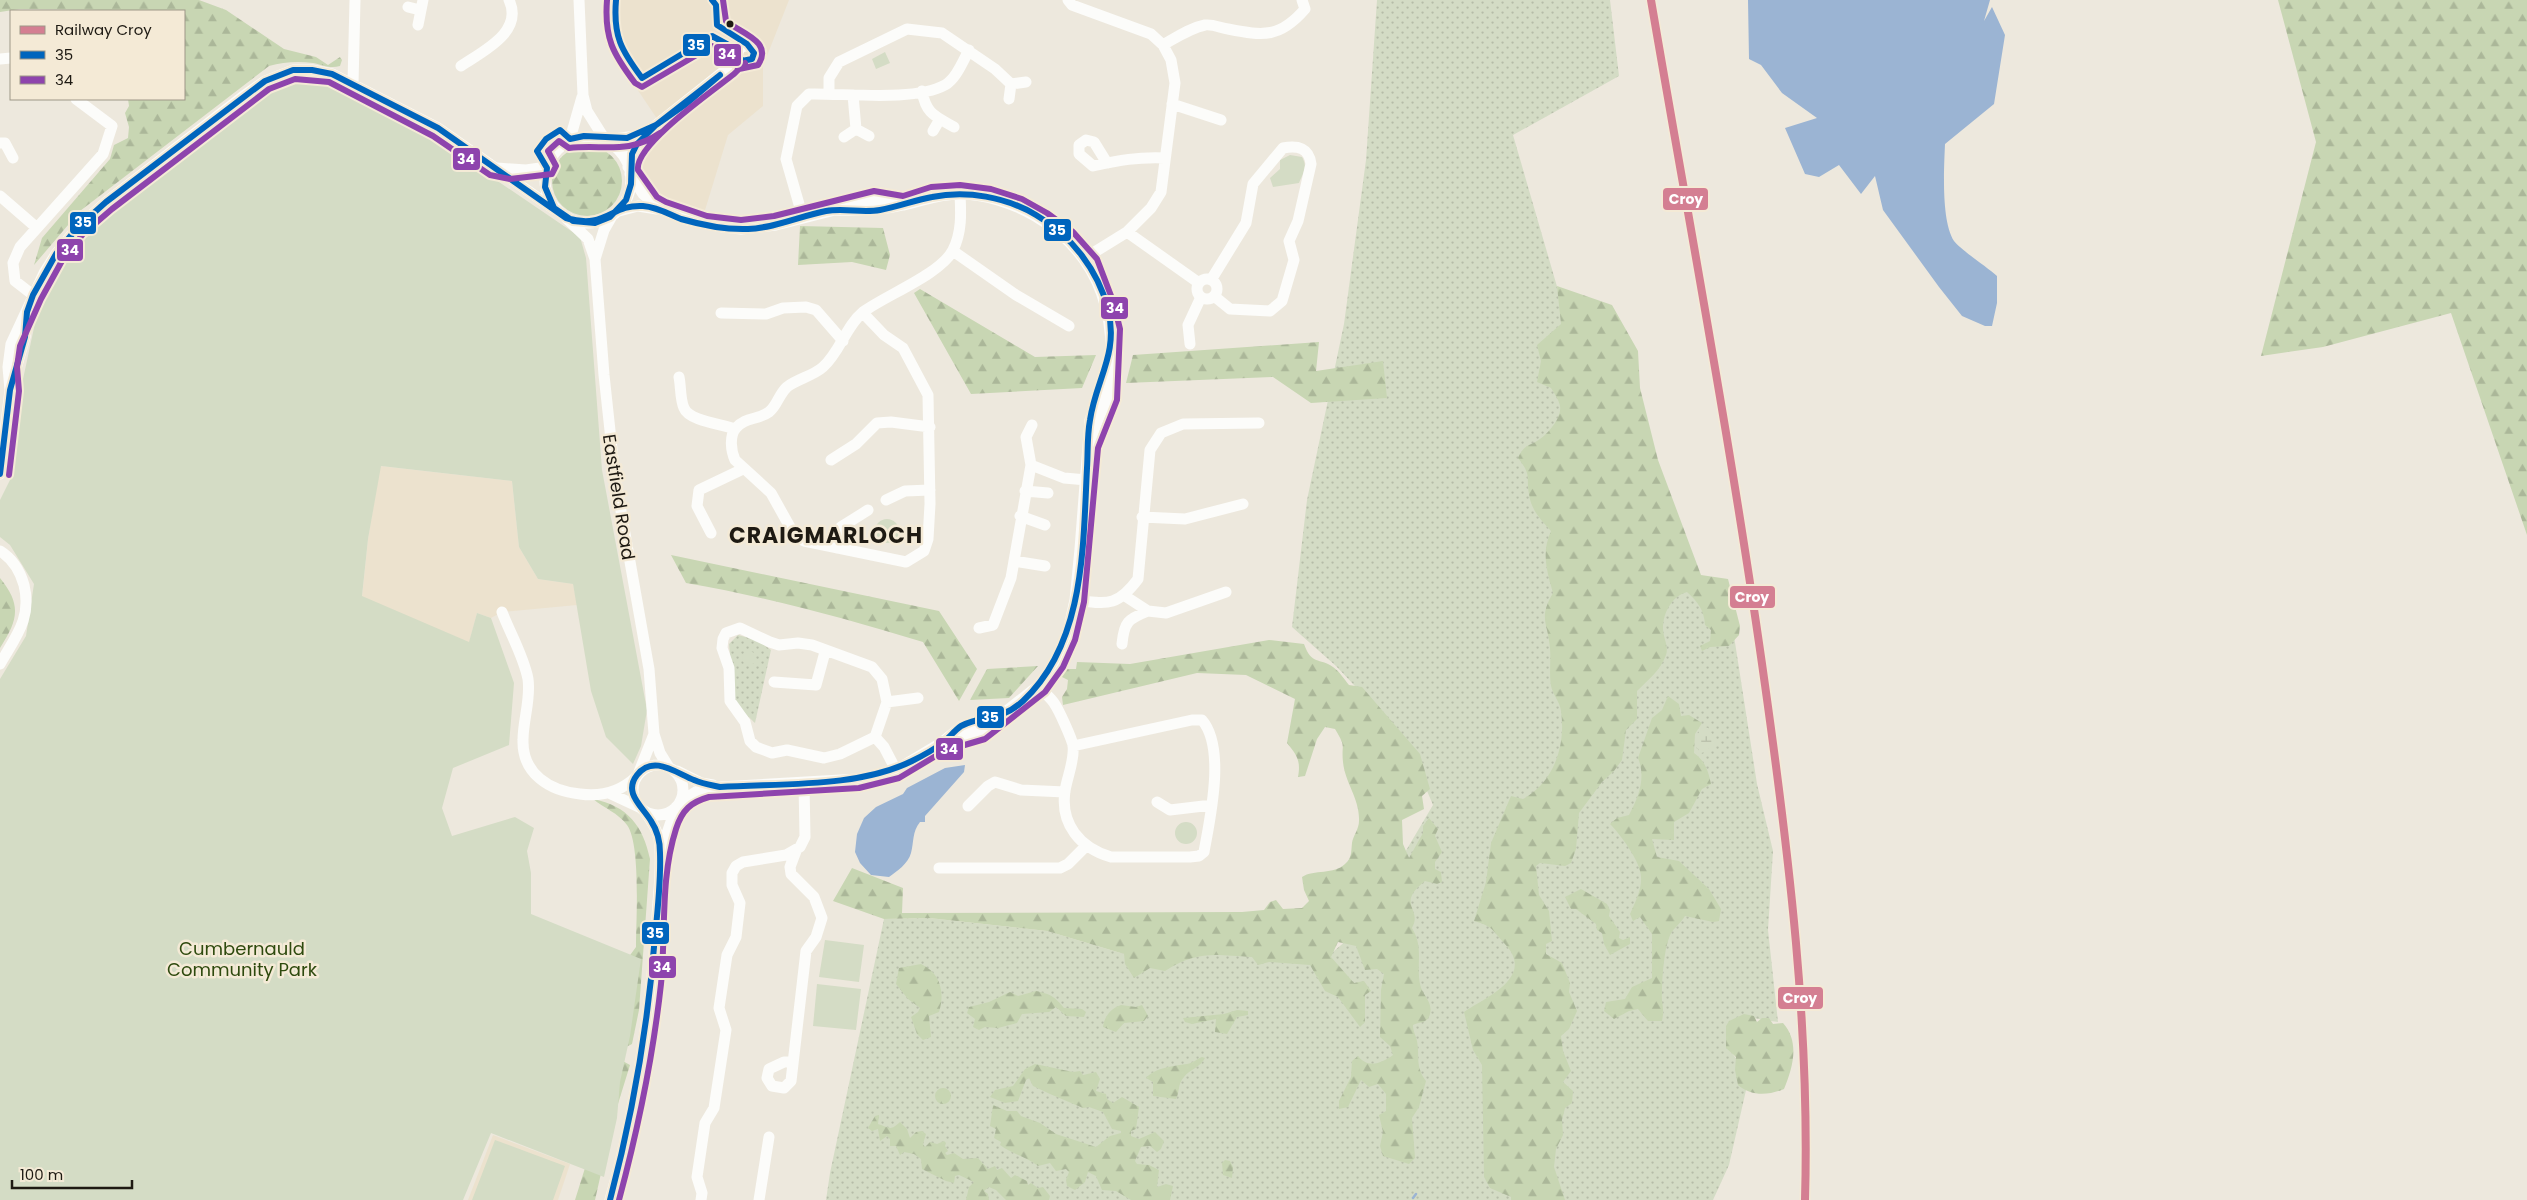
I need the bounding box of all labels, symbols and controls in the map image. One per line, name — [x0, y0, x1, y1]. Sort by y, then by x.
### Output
legend — [10, 10, 185, 100]
text: Railway Croy — [55, 19, 152, 40]
unlabelled marker — [725, 19, 735, 29]
line badge: 35 — [682, 33, 711, 57]
text: 35 — [687, 35, 705, 55]
line badge: 34 — [713, 43, 742, 67]
text: 35 — [55, 44, 73, 65]
text: 34 — [718, 44, 736, 64]
text: 34 — [55, 69, 73, 90]
line badge: 34 — [452, 147, 481, 171]
text: 34 — [457, 149, 475, 169]
line badge: Croy — [1662, 187, 1709, 211]
text: Croy — [1669, 189, 1703, 209]
line badge: 35 — [69, 211, 97, 235]
text: 35 — [74, 212, 92, 232]
line badge: 35 — [1043, 218, 1072, 242]
text: 35 — [1048, 220, 1066, 240]
line badge: 34 — [56, 238, 84, 262]
text: 34 — [61, 240, 79, 260]
line badge: 34 — [1100, 296, 1129, 320]
text: 34 — [1106, 298, 1124, 318]
street label: Eastfield Road — [597, 432, 641, 562]
district label: CRAIGMARLOCH — [729, 520, 923, 551]
line badge: Croy — [1729, 585, 1776, 609]
text: Croy — [1735, 587, 1769, 607]
line badge: 35 — [976, 705, 1005, 729]
text: 35 — [981, 707, 999, 727]
line badge: 34 — [935, 737, 964, 761]
text: 34 — [940, 739, 958, 759]
line badge: 35 — [641, 921, 670, 945]
text: 35 — [646, 923, 664, 943]
park label: Cumbernauld Community Park — [167, 936, 318, 982]
line badge: 34 — [648, 955, 677, 979]
text: 34 — [653, 957, 671, 977]
line badge: Croy — [1777, 986, 1824, 1010]
text: Croy — [1783, 988, 1817, 1008]
scale bar — [12, 1158, 132, 1190]
text: 100 m — [20, 1164, 63, 1185]

